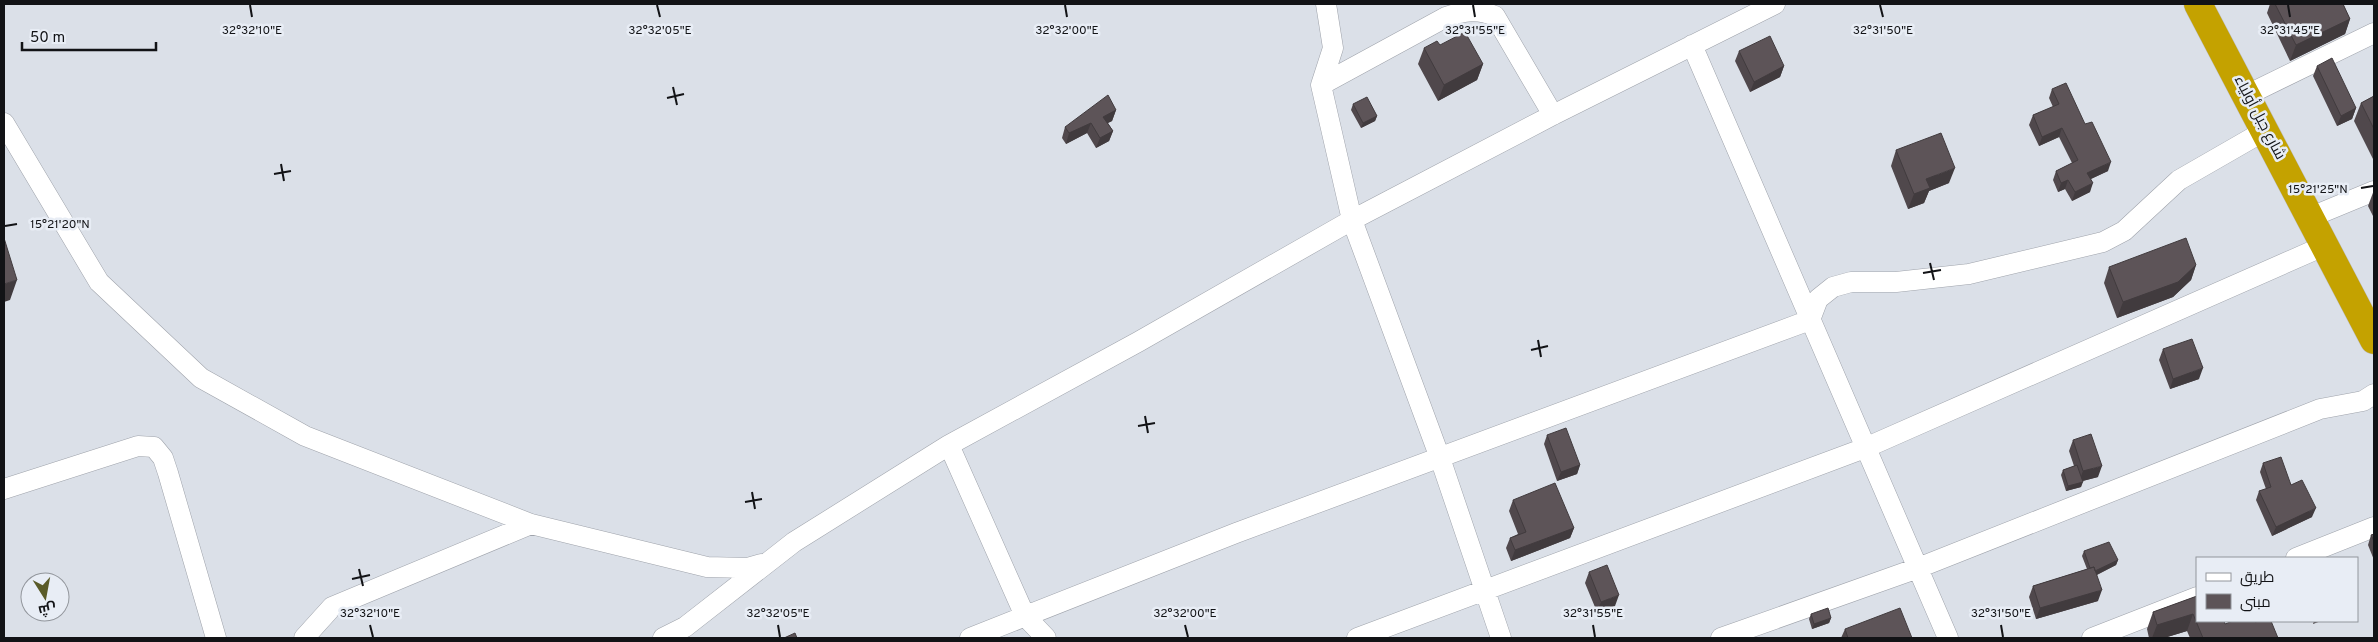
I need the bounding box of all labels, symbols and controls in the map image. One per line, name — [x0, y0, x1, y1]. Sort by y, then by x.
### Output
scale bar — [22, 20, 156, 52]
text: 32°32'10"E — [222, 23, 282, 39]
text: 32°32'05"E — [628, 23, 692, 39]
text: 32°32'00"E — [1035, 23, 1099, 39]
text: 32°31'55"E — [1445, 23, 1505, 39]
text: 32°31'50"E — [1853, 23, 1913, 39]
text: 32°31'45"E — [2260, 23, 2320, 39]
text: 50 m — [30, 29, 65, 48]
street label: شارع جبل أولياء — [2229, 72, 2291, 163]
text: 15°21'25"N — [2288, 182, 2348, 198]
text: 15°21'20"N — [30, 217, 90, 233]
legend — [2196, 557, 2358, 622]
text: طريق — [2240, 569, 2274, 588]
north arrow — [20, 572, 70, 622]
text: مبنى — [2240, 594, 2271, 613]
text: ش — [37, 598, 58, 619]
text: 32°32'10"E — [340, 606, 400, 622]
text: 32°32'05"E — [746, 606, 810, 622]
text: 32°32'00"E — [1153, 606, 1217, 622]
text: 32°31'55"E — [1563, 606, 1623, 622]
text: 32°31'50"E — [1971, 606, 2031, 622]

